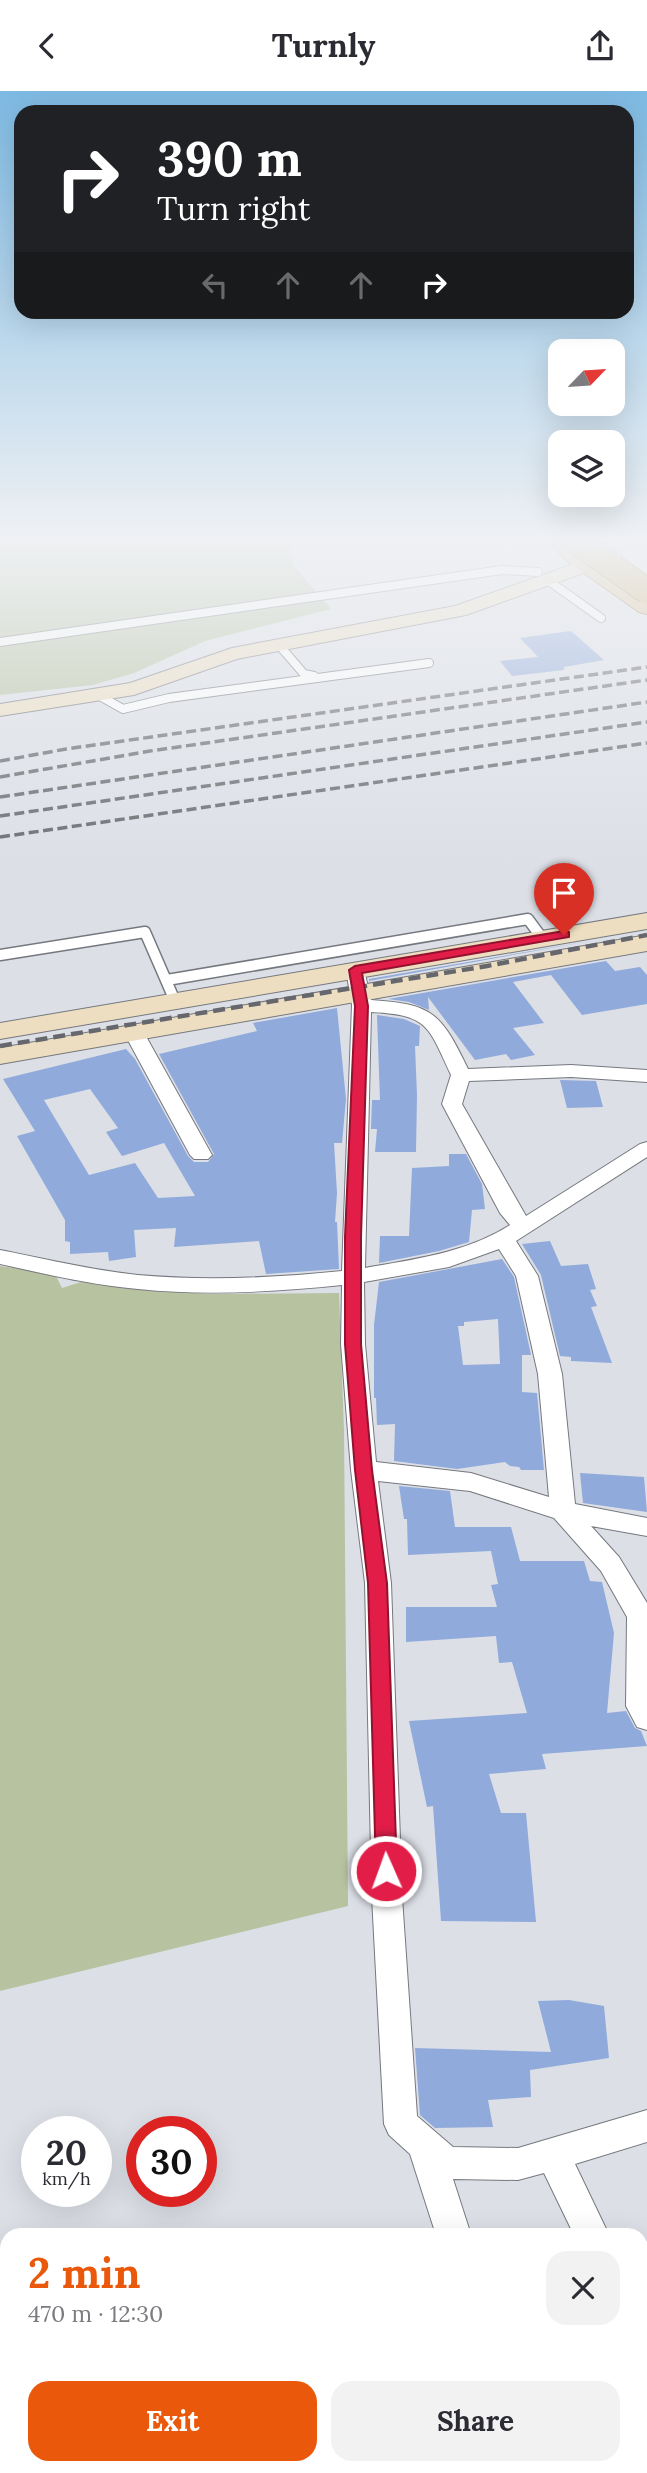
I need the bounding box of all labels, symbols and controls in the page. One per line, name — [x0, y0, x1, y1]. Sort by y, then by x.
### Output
text: Turnly — [272, 25, 375, 66]
icon: back — [28, 27, 66, 65]
icon: share — [581, 27, 619, 65]
text: 390 m — [157, 127, 302, 189]
icon: right — [42, 133, 133, 224]
text: Turn right — [157, 188, 310, 229]
icon: left — [196, 266, 234, 304]
icon: ahead — [269, 266, 307, 304]
icon: ahead — [342, 266, 380, 304]
icon: right — [415, 266, 453, 304]
north arrow — [548, 339, 625, 417]
map controls — [548, 339, 625, 507]
button: layers — [548, 430, 625, 507]
pin — [534, 863, 594, 935]
icon: arrive — [545, 874, 583, 912]
position arrow — [349, 1834, 423, 1908]
speed limit sign: 30 — [126, 2116, 217, 2207]
text: 20 — [46, 2130, 87, 2175]
text: km/h — [42, 2167, 91, 2190]
text: 2 min — [28, 2246, 141, 2300]
button: close — [546, 2251, 620, 2325]
text: 470 m · 12:30 — [28, 2299, 163, 2328]
button: Exit — [28, 2381, 317, 2461]
button: Share — [331, 2381, 620, 2461]

